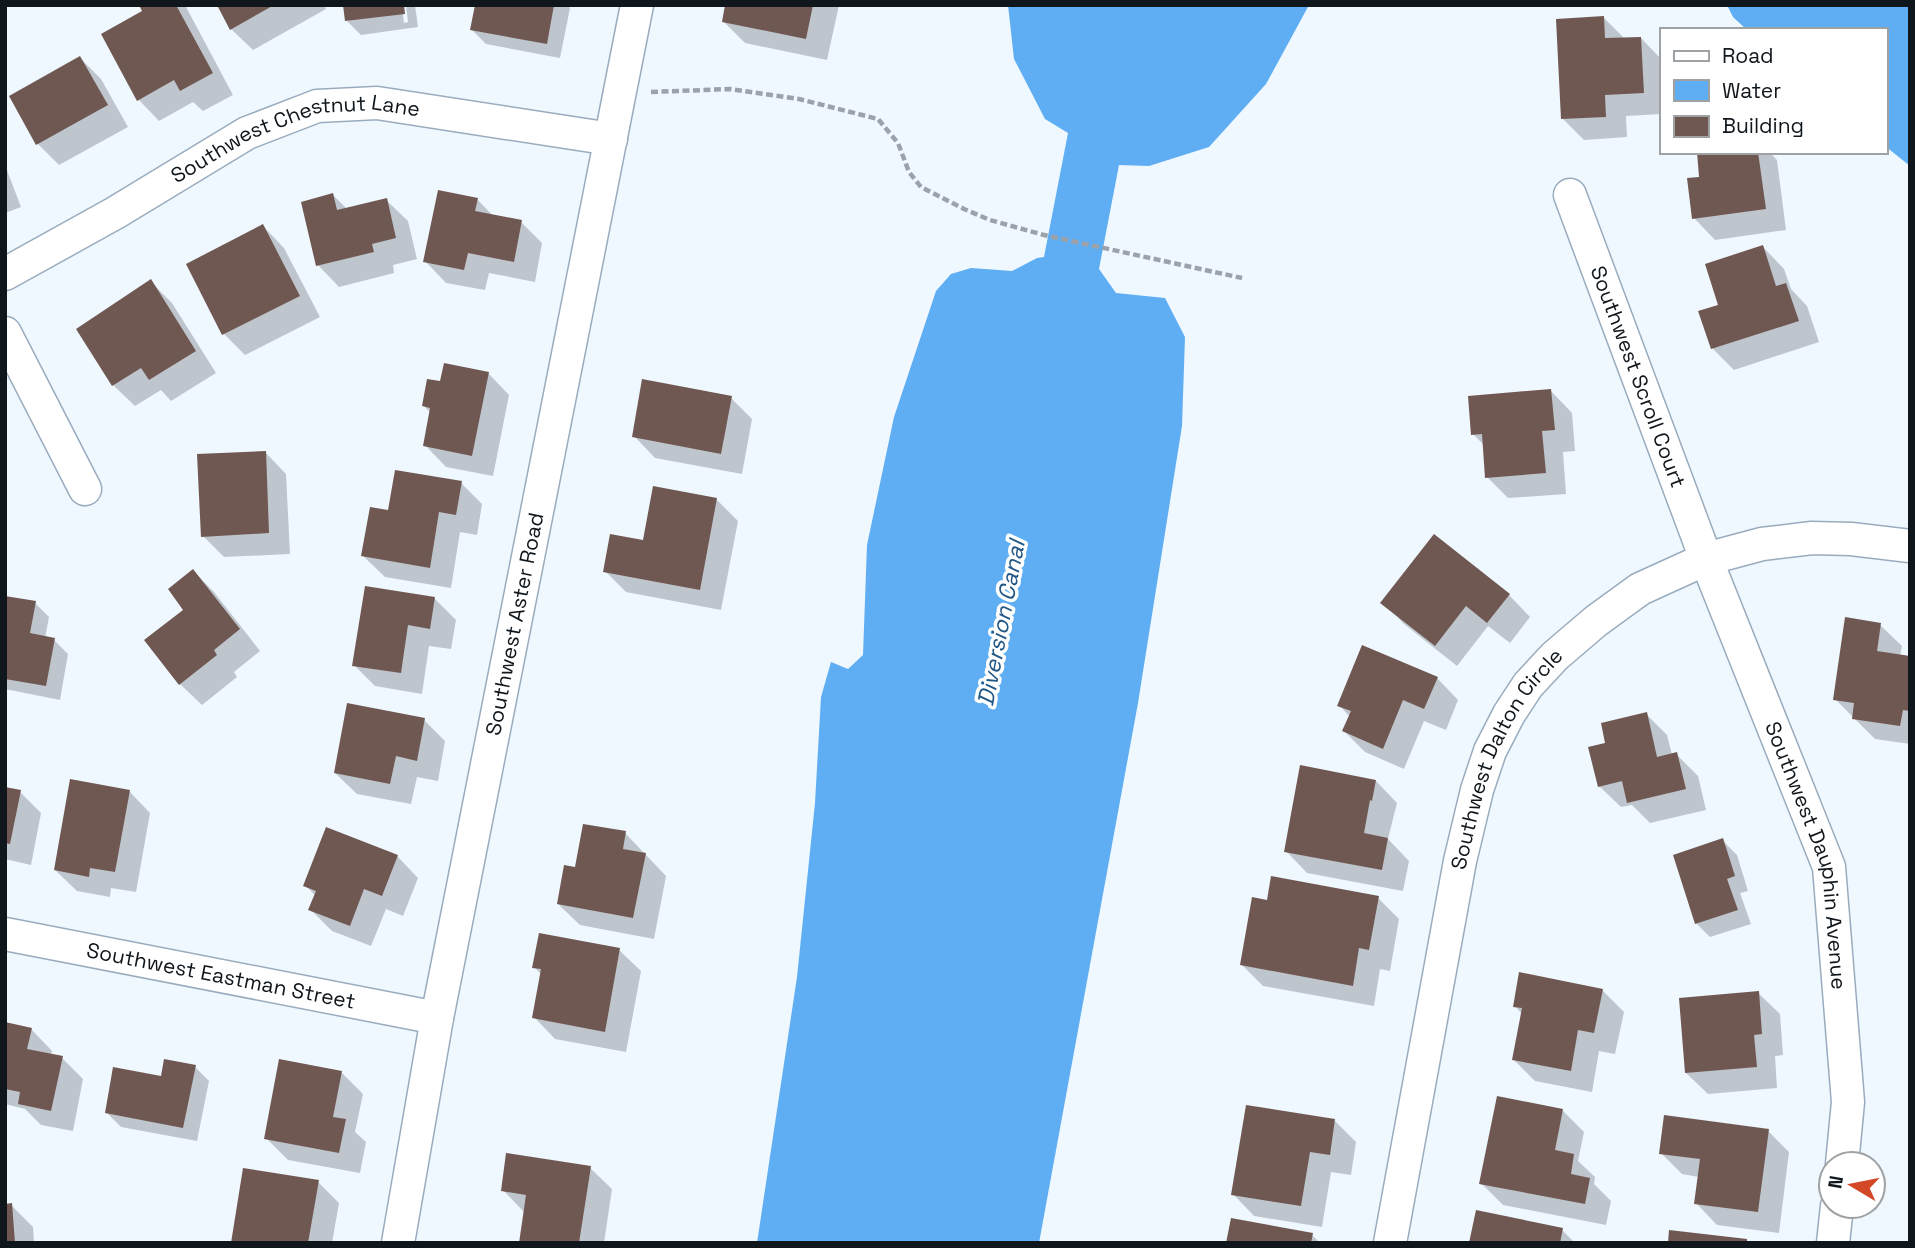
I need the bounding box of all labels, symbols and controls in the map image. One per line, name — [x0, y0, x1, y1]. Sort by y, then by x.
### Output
legend — [1660, 28, 1887, 154]
text: Road — [1722, 42, 1774, 69]
text: Water — [1722, 77, 1781, 104]
street label: Southwest Chestnut Lane — [166, 88, 422, 189]
text: Building — [1722, 112, 1804, 139]
street label: Southwest Scroll Court — [1585, 262, 1692, 491]
street label: Southwest Aster Road — [479, 510, 549, 738]
water label: Diversion Canal — [970, 535, 1032, 708]
street label: Southwest Dalton Circle — [1445, 642, 1568, 872]
street label: Southwest Dauphin Avenue — [1759, 717, 1853, 991]
street label: Southwest Eastman Street — [84, 936, 358, 1015]
north arrow — [1817, 1150, 1887, 1220]
text: N — [1822, 1174, 1849, 1191]

